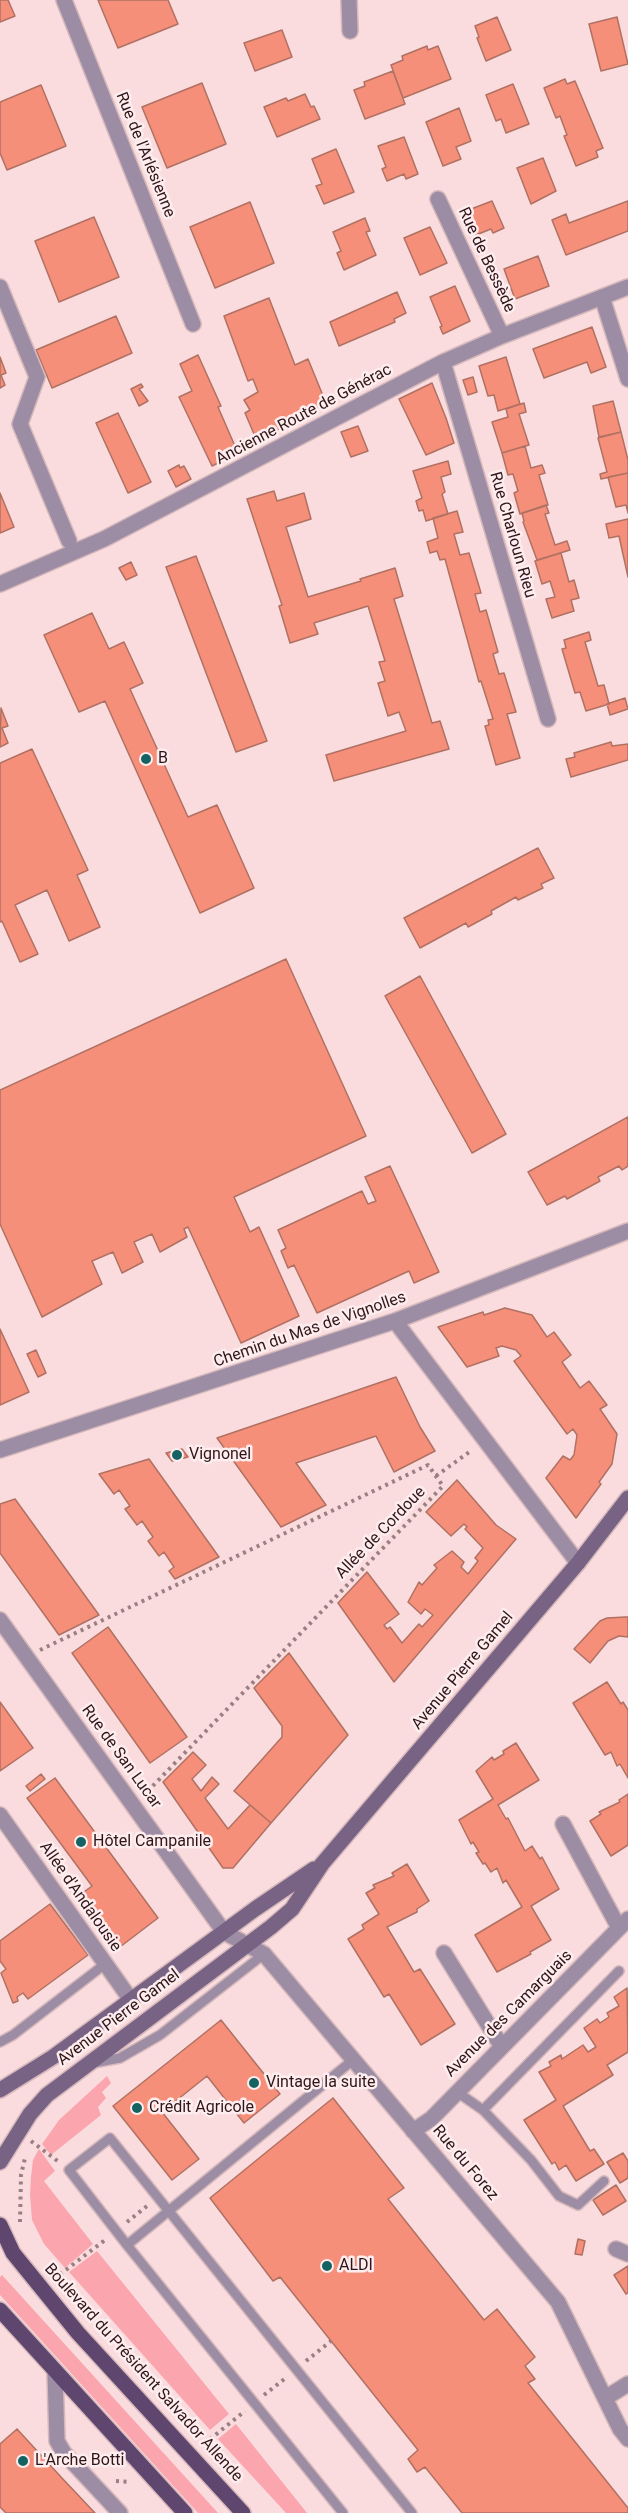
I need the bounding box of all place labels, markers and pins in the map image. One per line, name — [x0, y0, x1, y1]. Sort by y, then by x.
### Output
place label: B — [158, 749, 168, 769]
marker: B — [139, 752, 153, 766]
place label: Vignonel — [189, 1445, 251, 1465]
marker: Vignonel — [170, 1448, 184, 1462]
place label: Hôtel Campanile — [93, 1832, 211, 1852]
marker: Hôtel Campanile — [74, 1835, 88, 1849]
place label: Vintage la suite — [266, 2073, 376, 2093]
marker: Vintage la suite — [247, 2076, 261, 2090]
place label: Crédit Agricole — [149, 2098, 254, 2118]
marker: Crédit Agricole — [130, 2101, 144, 2115]
place label: ALDI — [339, 2256, 373, 2276]
marker: ALDI — [320, 2259, 334, 2273]
place label: L'Arche Botti — [35, 2451, 124, 2471]
marker: L'Arche Botti — [16, 2454, 30, 2468]

